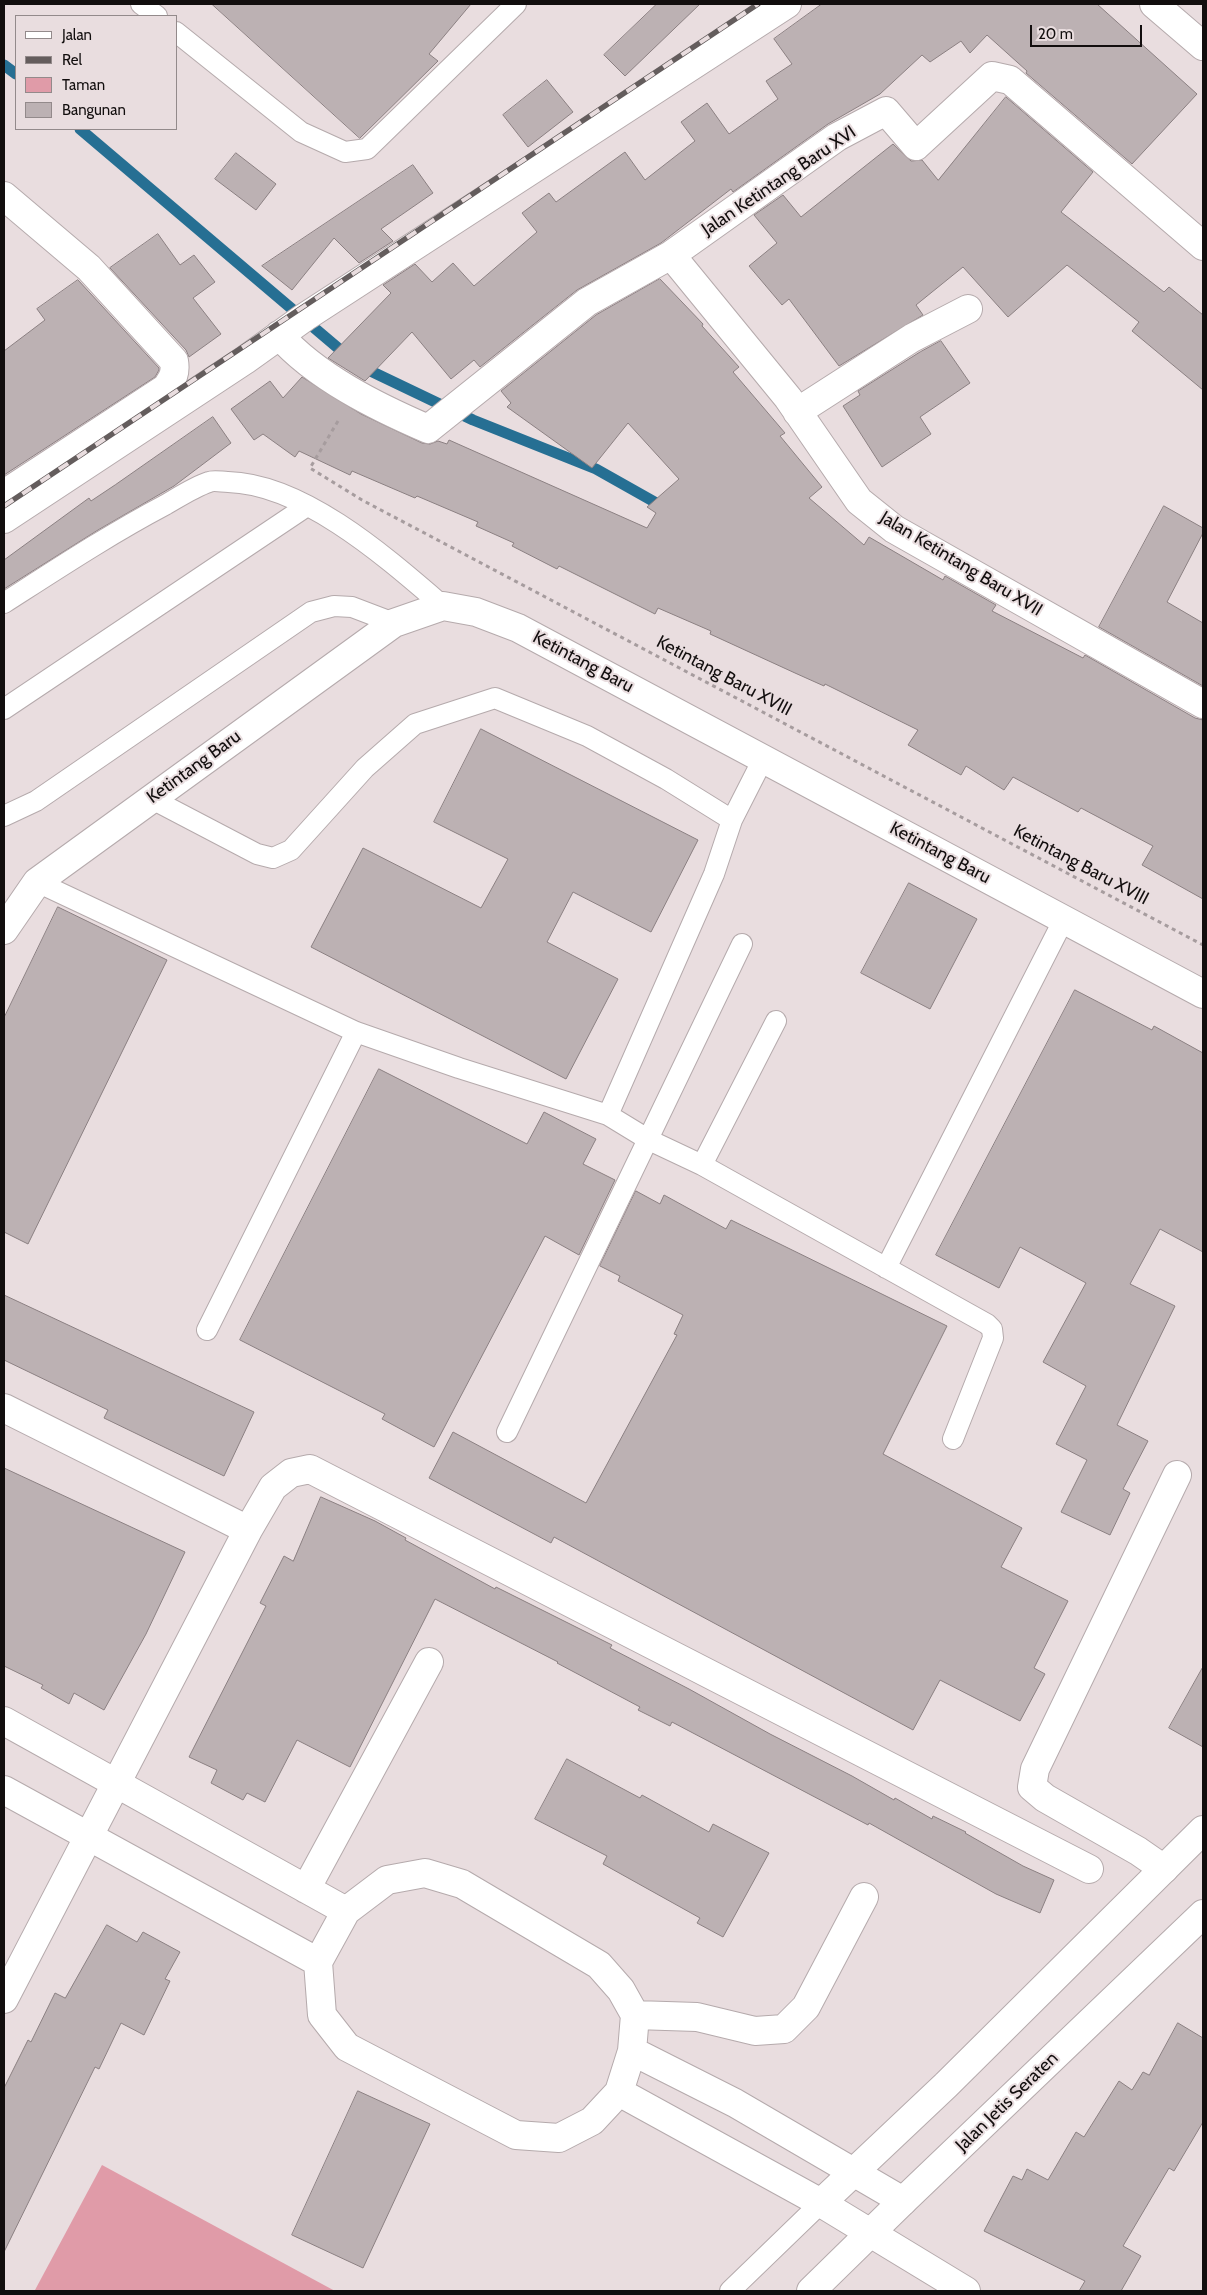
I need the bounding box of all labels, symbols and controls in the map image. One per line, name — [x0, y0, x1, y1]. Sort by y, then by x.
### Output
legend — [15, 15, 178, 130]
scale bar — [1032, 15, 1144, 47]
text: 20 m — [1038, 25, 1073, 43]
text: Jalan — [62, 26, 92, 44]
text: Rel — [62, 51, 82, 69]
text: Taman — [62, 76, 105, 94]
text: Bangunan — [62, 101, 126, 119]
street label: Jalan Ketintang Baru XVI — [698, 121, 860, 241]
street label: Jalan Ketintang Baru XVII — [876, 507, 1046, 621]
street label: Ketintang Baru — [529, 626, 637, 698]
street label: Ketintang Baru XVIII — [653, 631, 795, 721]
street label: Ketintang Baru — [143, 726, 245, 808]
street label: Ketintang Baru — [886, 817, 994, 889]
street label: Ketintang Baru XVIII — [1010, 820, 1152, 910]
street label: Jalan Jetis Seraten — [951, 2048, 1063, 2156]

